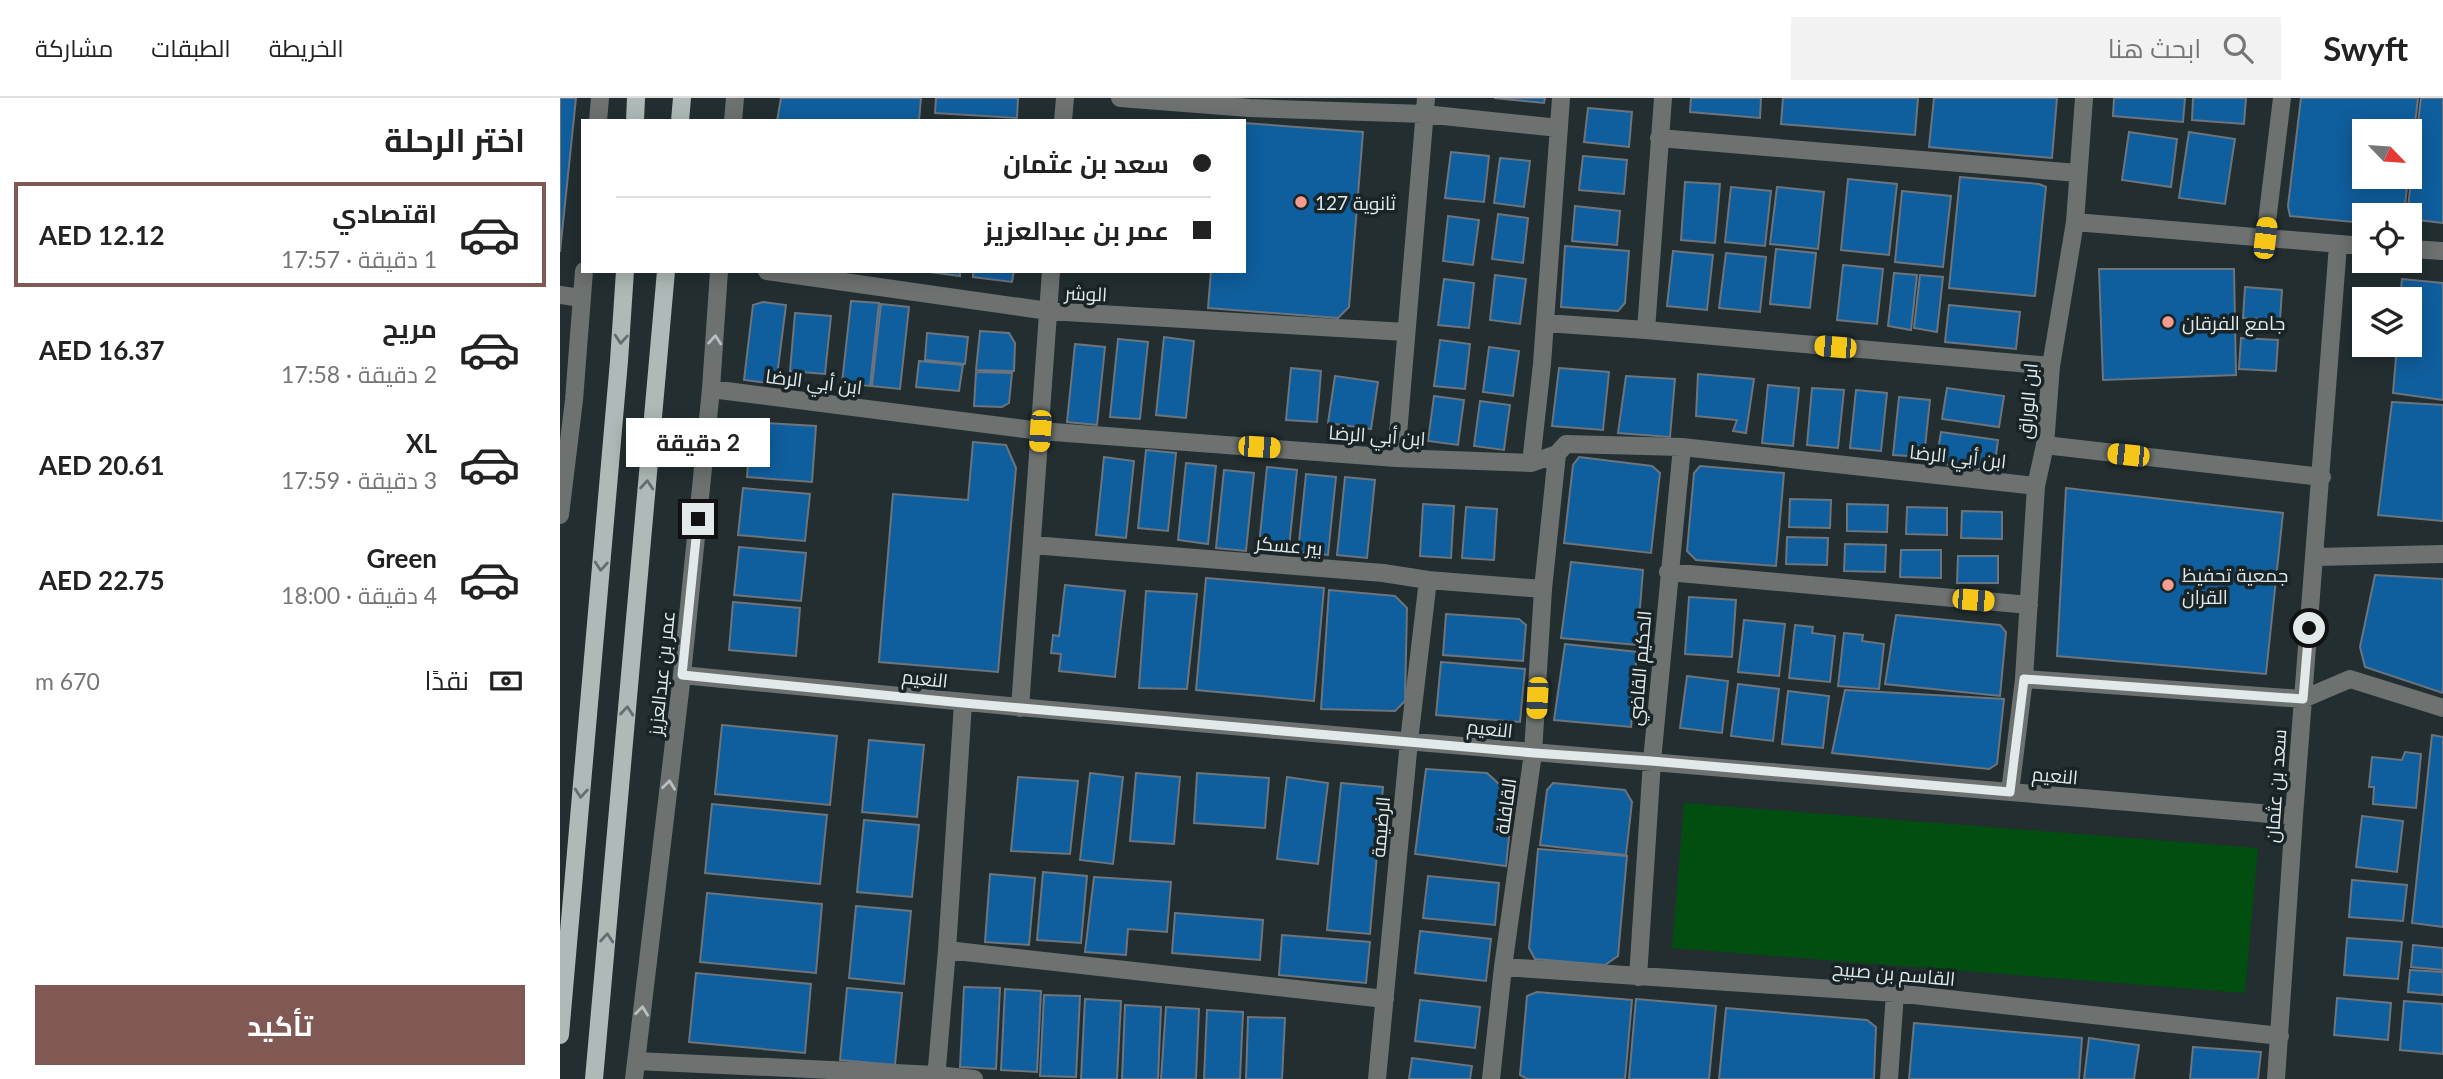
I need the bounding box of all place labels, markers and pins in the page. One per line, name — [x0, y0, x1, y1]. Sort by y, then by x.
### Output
place label: ثانوية 127 — [1315, 191, 1396, 215]
marker: ثانوية 127 — [1293, 194, 1309, 210]
place label: جامع الفرقان — [2182, 311, 2285, 337]
marker: جامع الفرقان — [2160, 314, 2176, 330]
place label: جمعية تحفيظ القران — [2182, 563, 2288, 609]
marker: جمعية تحفيظ القران — [2160, 577, 2176, 593]

